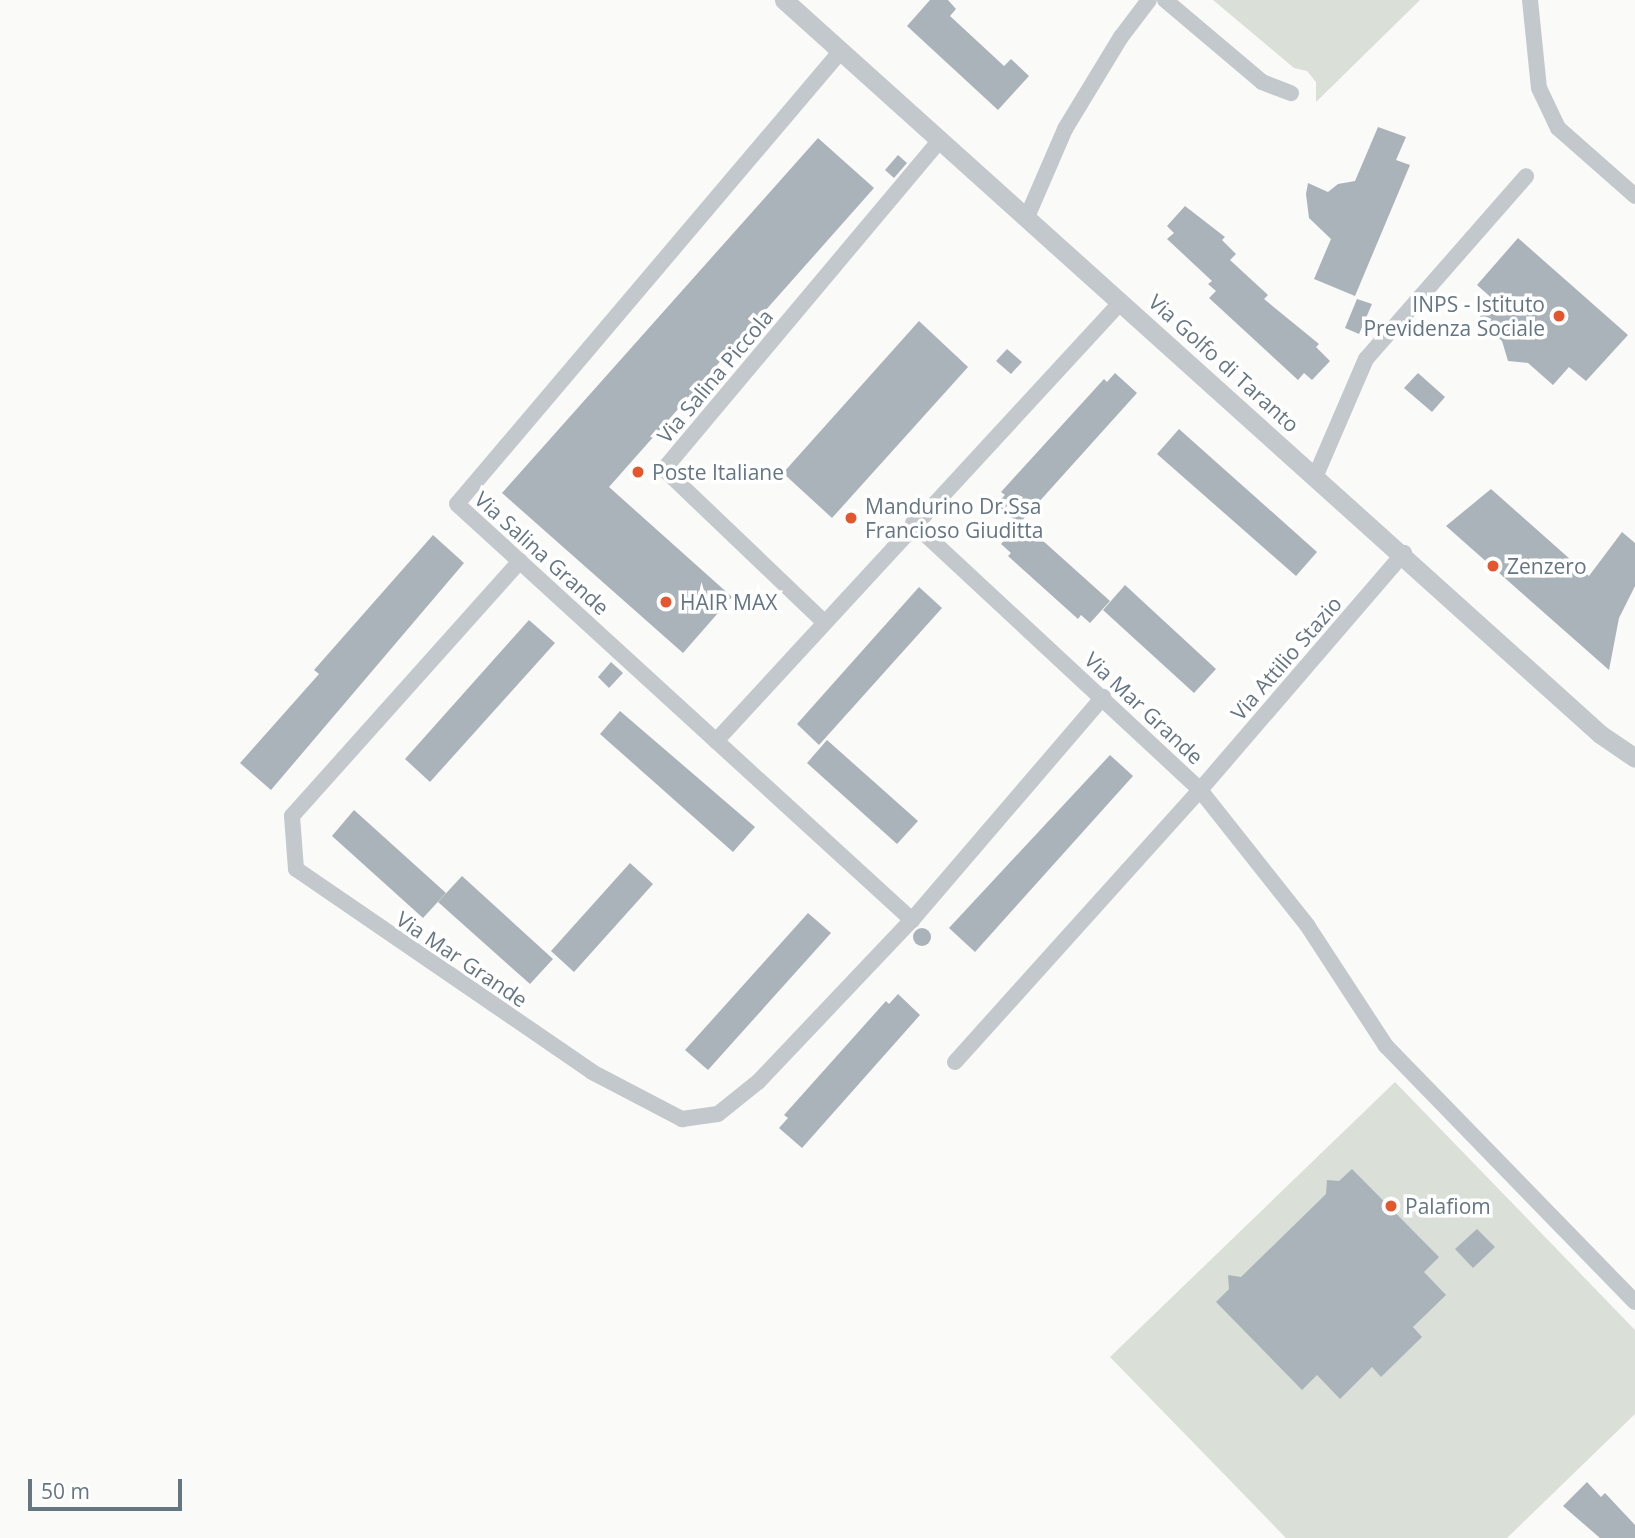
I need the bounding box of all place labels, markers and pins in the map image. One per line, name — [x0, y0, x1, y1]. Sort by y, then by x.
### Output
place label: INPS - Istituto Previdenza Sociale — [1363, 291, 1545, 341]
marker: INPS - Istituto Previdenza Sociale — [1551, 308, 1567, 324]
place label: Poste Italiane — [652, 459, 784, 485]
marker: Poste Italiane — [630, 464, 646, 480]
place label: Mandurino Dr.Ssa Francioso Giuditta — [865, 493, 1043, 543]
marker: Mandurino Dr.Ssa Francioso Giuditta — [843, 510, 859, 526]
place label: Zenzero — [1507, 553, 1587, 579]
marker: Zenzero — [1485, 558, 1501, 574]
place label: HAIR MAX — [680, 589, 777, 615]
marker: HAIR MAX — [658, 594, 674, 610]
place label: Palafiom — [1405, 1193, 1491, 1219]
marker: Palafiom — [1383, 1198, 1399, 1214]

